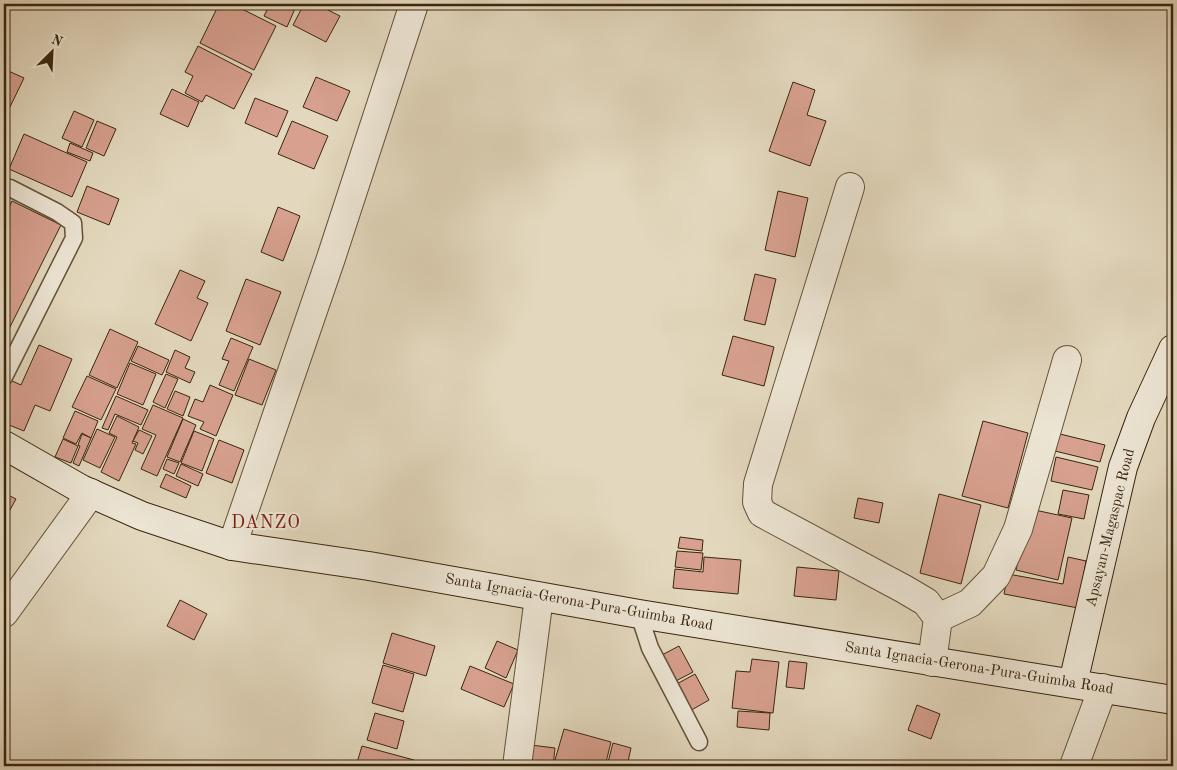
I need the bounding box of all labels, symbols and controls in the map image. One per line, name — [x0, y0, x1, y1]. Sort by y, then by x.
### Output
north arrow — [28, 28, 78, 78]
text: N — [49, 32, 65, 50]
street label: Apsayan-Magaspac Road — [1084, 447, 1138, 609]
district label: DANZO — [231, 514, 301, 532]
street label: Santa Ignacia-Gerona-Pura-Guimba Road — [444, 572, 714, 634]
street label: Santa Ignacia-Gerona-Pura-Guimba Road — [844, 640, 1115, 698]

